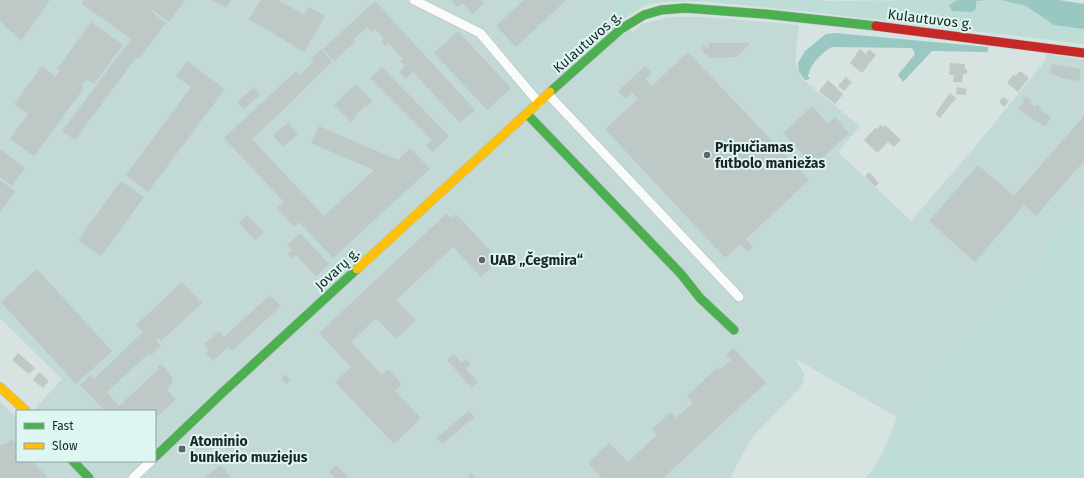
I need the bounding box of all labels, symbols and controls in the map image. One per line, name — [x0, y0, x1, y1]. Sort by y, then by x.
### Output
street label: Kulautuvos g. — [887, 6, 973, 33]
street label: Kulautuvos g. — [550, 8, 625, 77]
place label: Pripučiamas futbolo maniežas — [715, 139, 825, 172]
marker: Pripučiamas futbolo maniežas — [702, 150, 712, 160]
street label: Jovarų g. — [312, 245, 363, 294]
place label: UAB „Čegmira“ — [490, 251, 583, 269]
marker: UAB „Čegmira“ — [477, 255, 487, 265]
legend — [16, 410, 156, 462]
text: Fast — [52, 419, 74, 433]
place label: Atominio bunkerio muziejus — [189, 433, 308, 466]
text: Slow — [52, 439, 78, 453]
marker: Atominio bunkerio muziejus — [177, 444, 187, 454]

